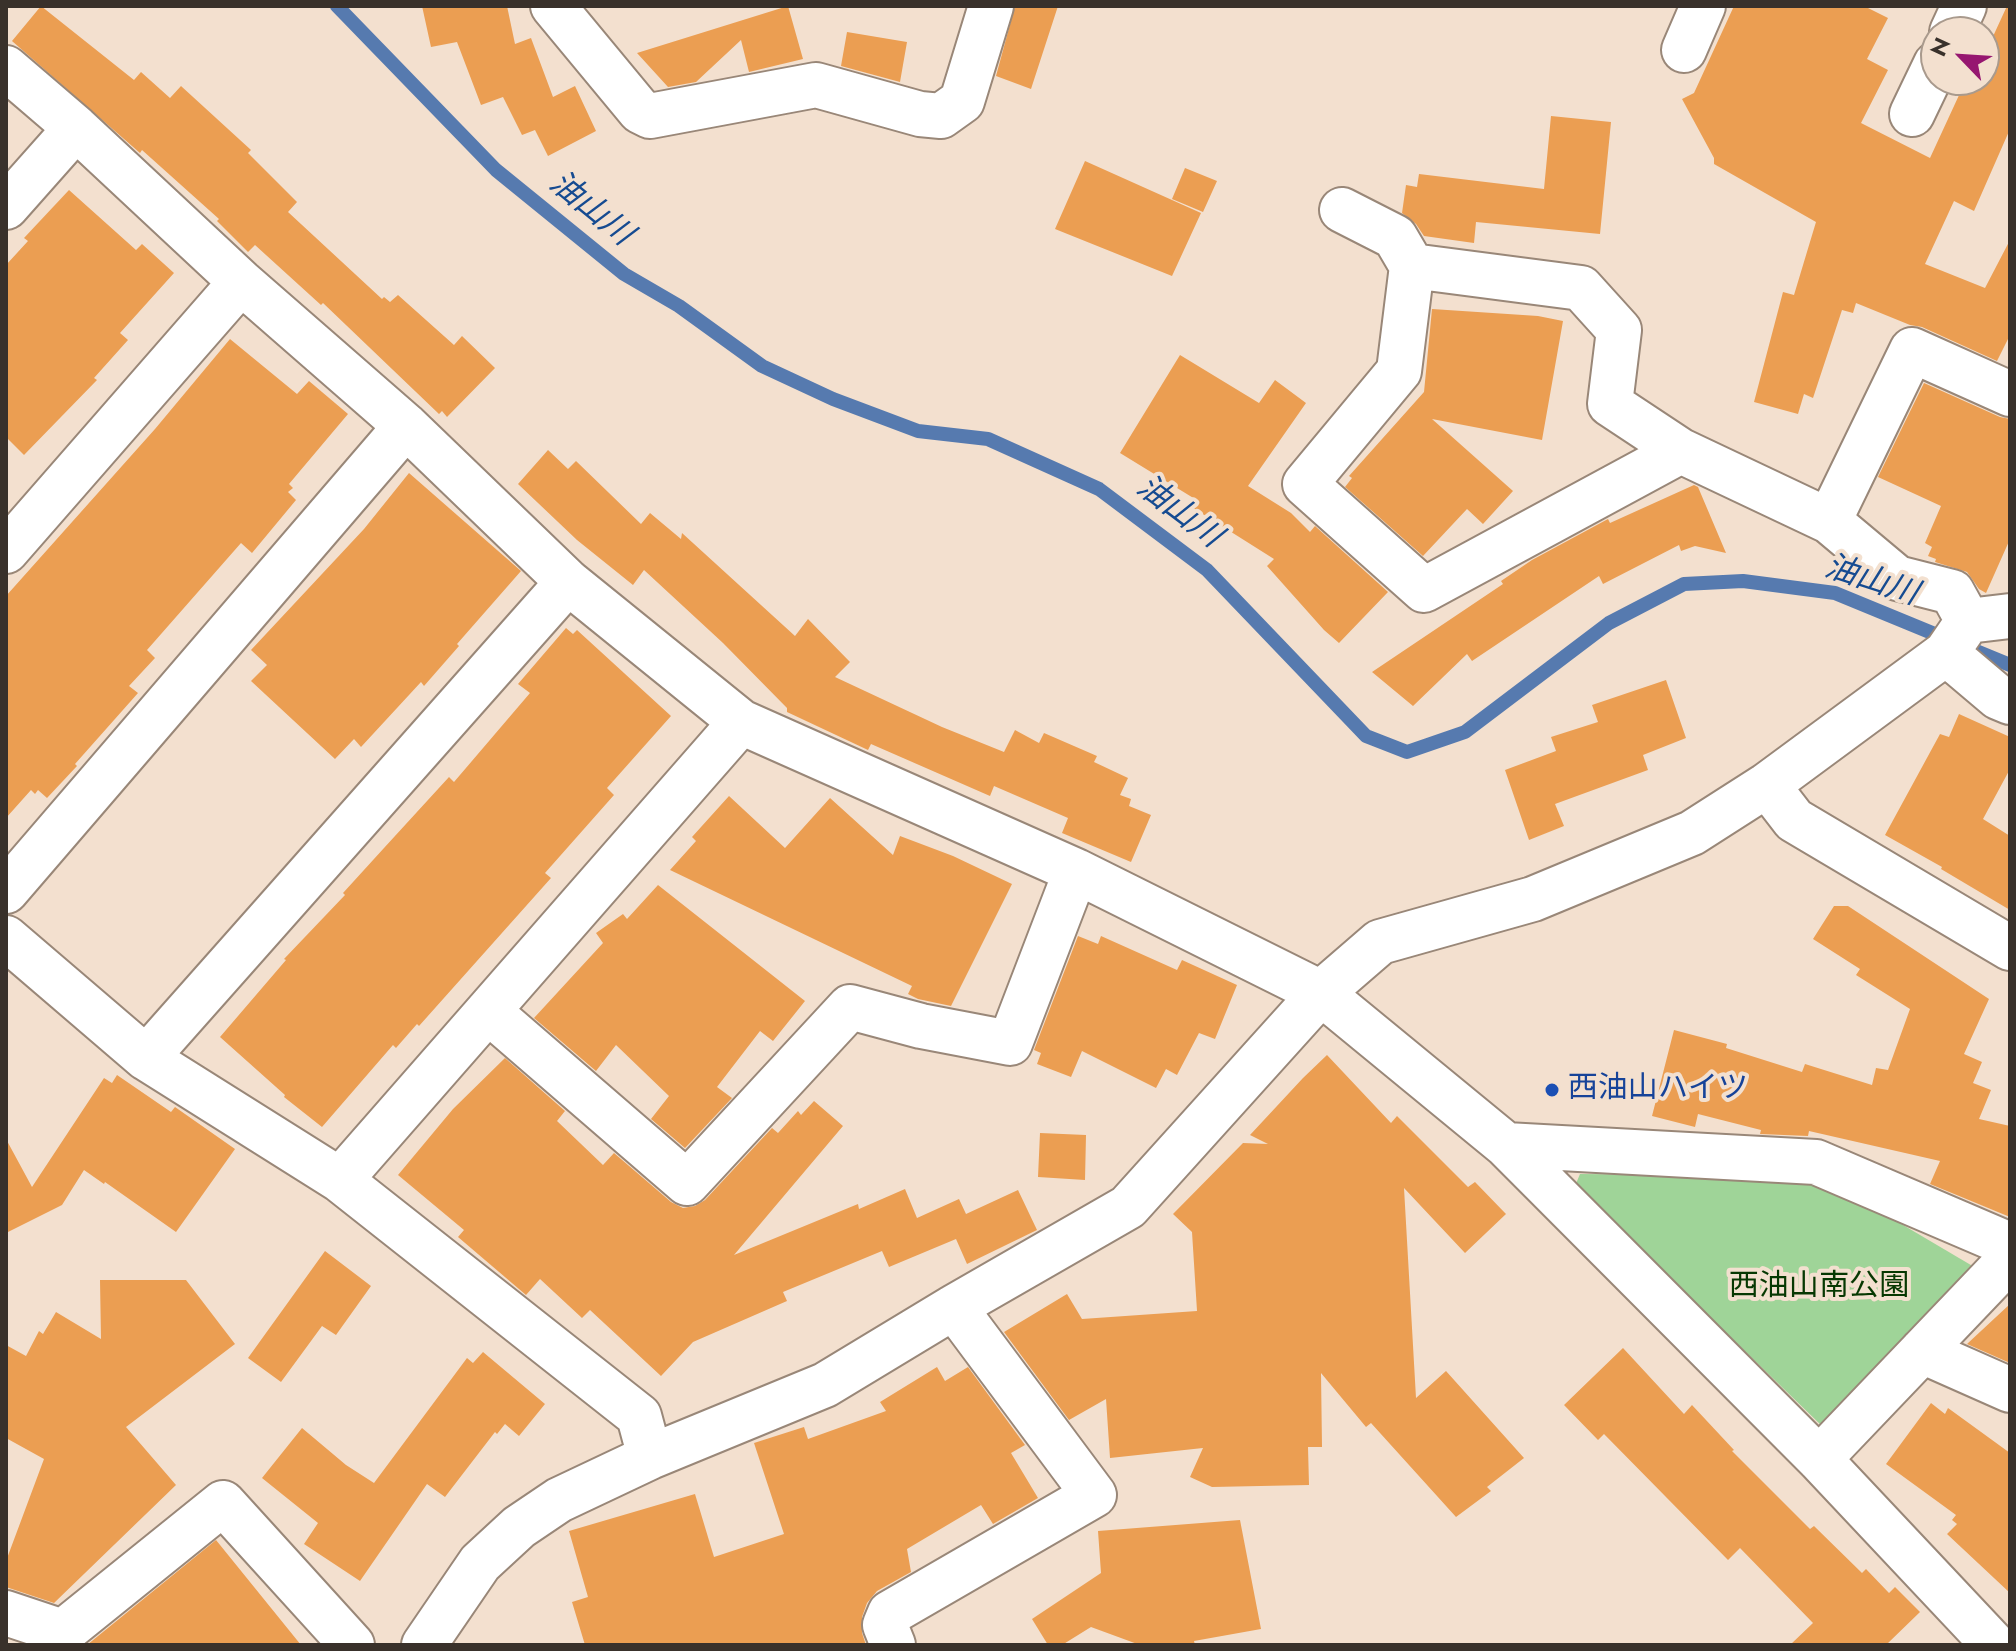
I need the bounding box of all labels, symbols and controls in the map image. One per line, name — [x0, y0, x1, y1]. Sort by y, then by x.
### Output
north arrow — [1920, 16, 2000, 96]
text: N — [1922, 32, 1958, 61]
water label: 油山川 — [541, 165, 639, 255]
water label: 油山川 — [1128, 469, 1228, 557]
water label: 油山川 — [1819, 549, 1923, 615]
place label: 西油山ハイツ — [1568, 1072, 1748, 1108]
marker: 西油山ハイツ — [1543, 1081, 1561, 1099]
park label: 西油山南公園 — [1729, 1270, 1909, 1306]

